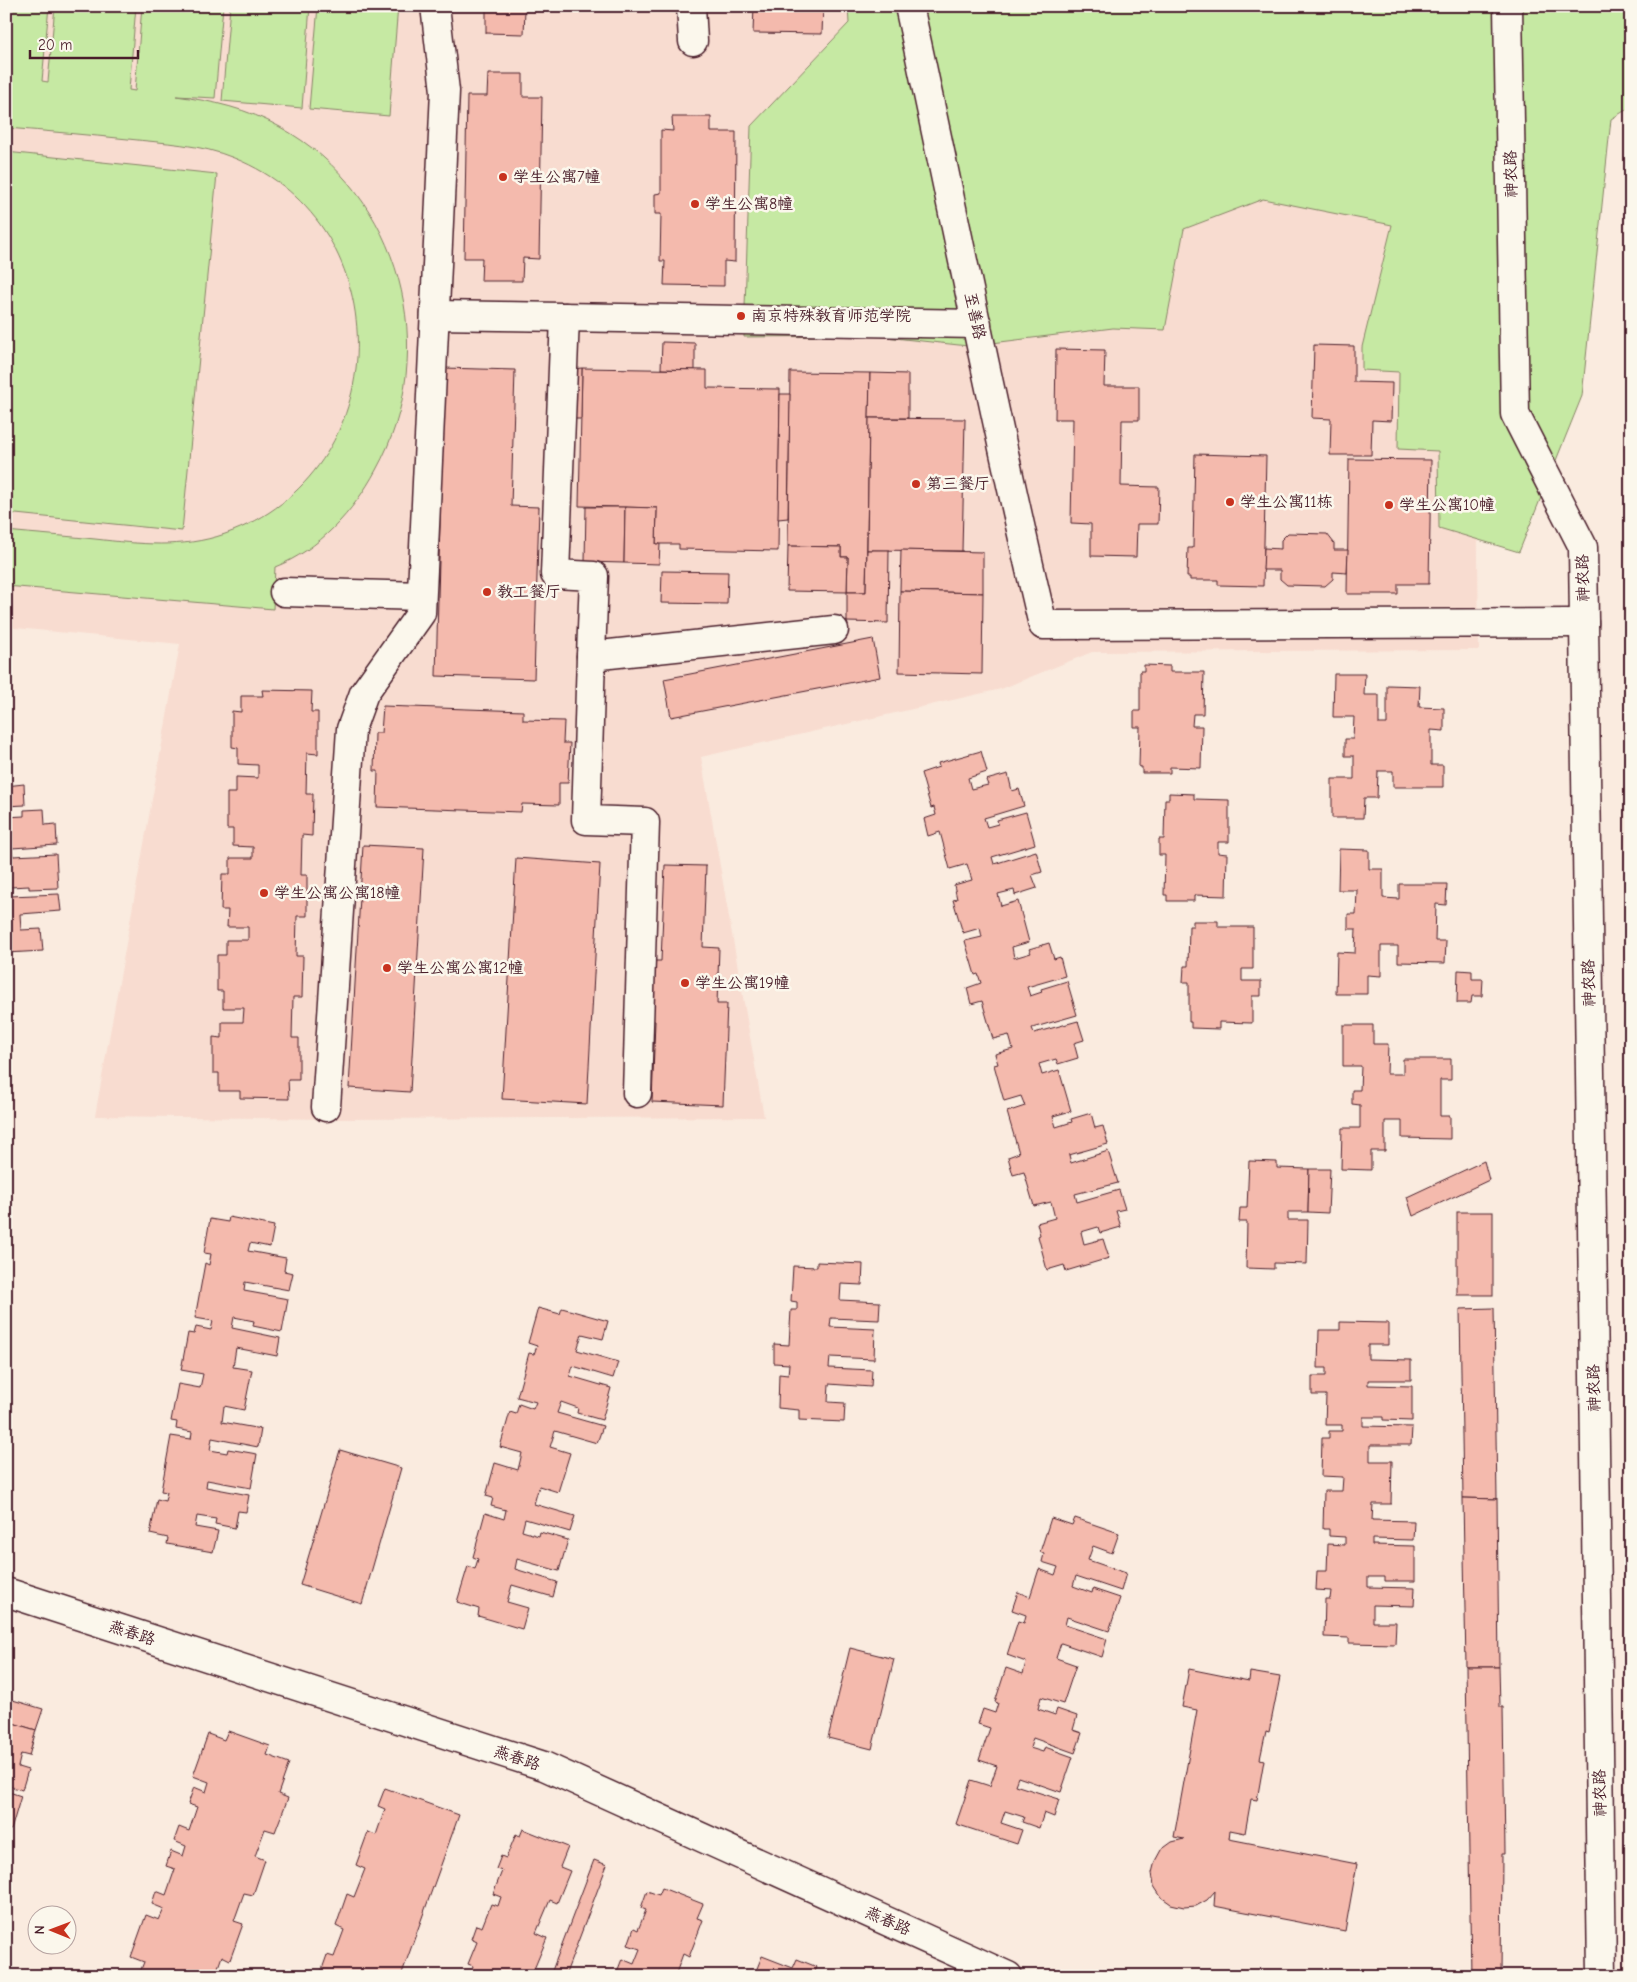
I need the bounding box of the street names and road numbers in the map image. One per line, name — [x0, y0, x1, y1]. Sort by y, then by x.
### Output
street label: 神农路 — [1502, 150, 1520, 198]
street label: 至善路 — [961, 291, 989, 341]
street label: 神农路 — [1574, 554, 1592, 602]
street label: 神农路 — [1580, 959, 1598, 1007]
street label: 神农路 — [1585, 1364, 1603, 1412]
street label: 燕春路 — [106, 1617, 158, 1649]
street label: 燕春路 — [491, 1742, 543, 1774]
street label: 神农路 — [1591, 1769, 1609, 1817]
street label: 燕春路 — [862, 1903, 914, 1939]

